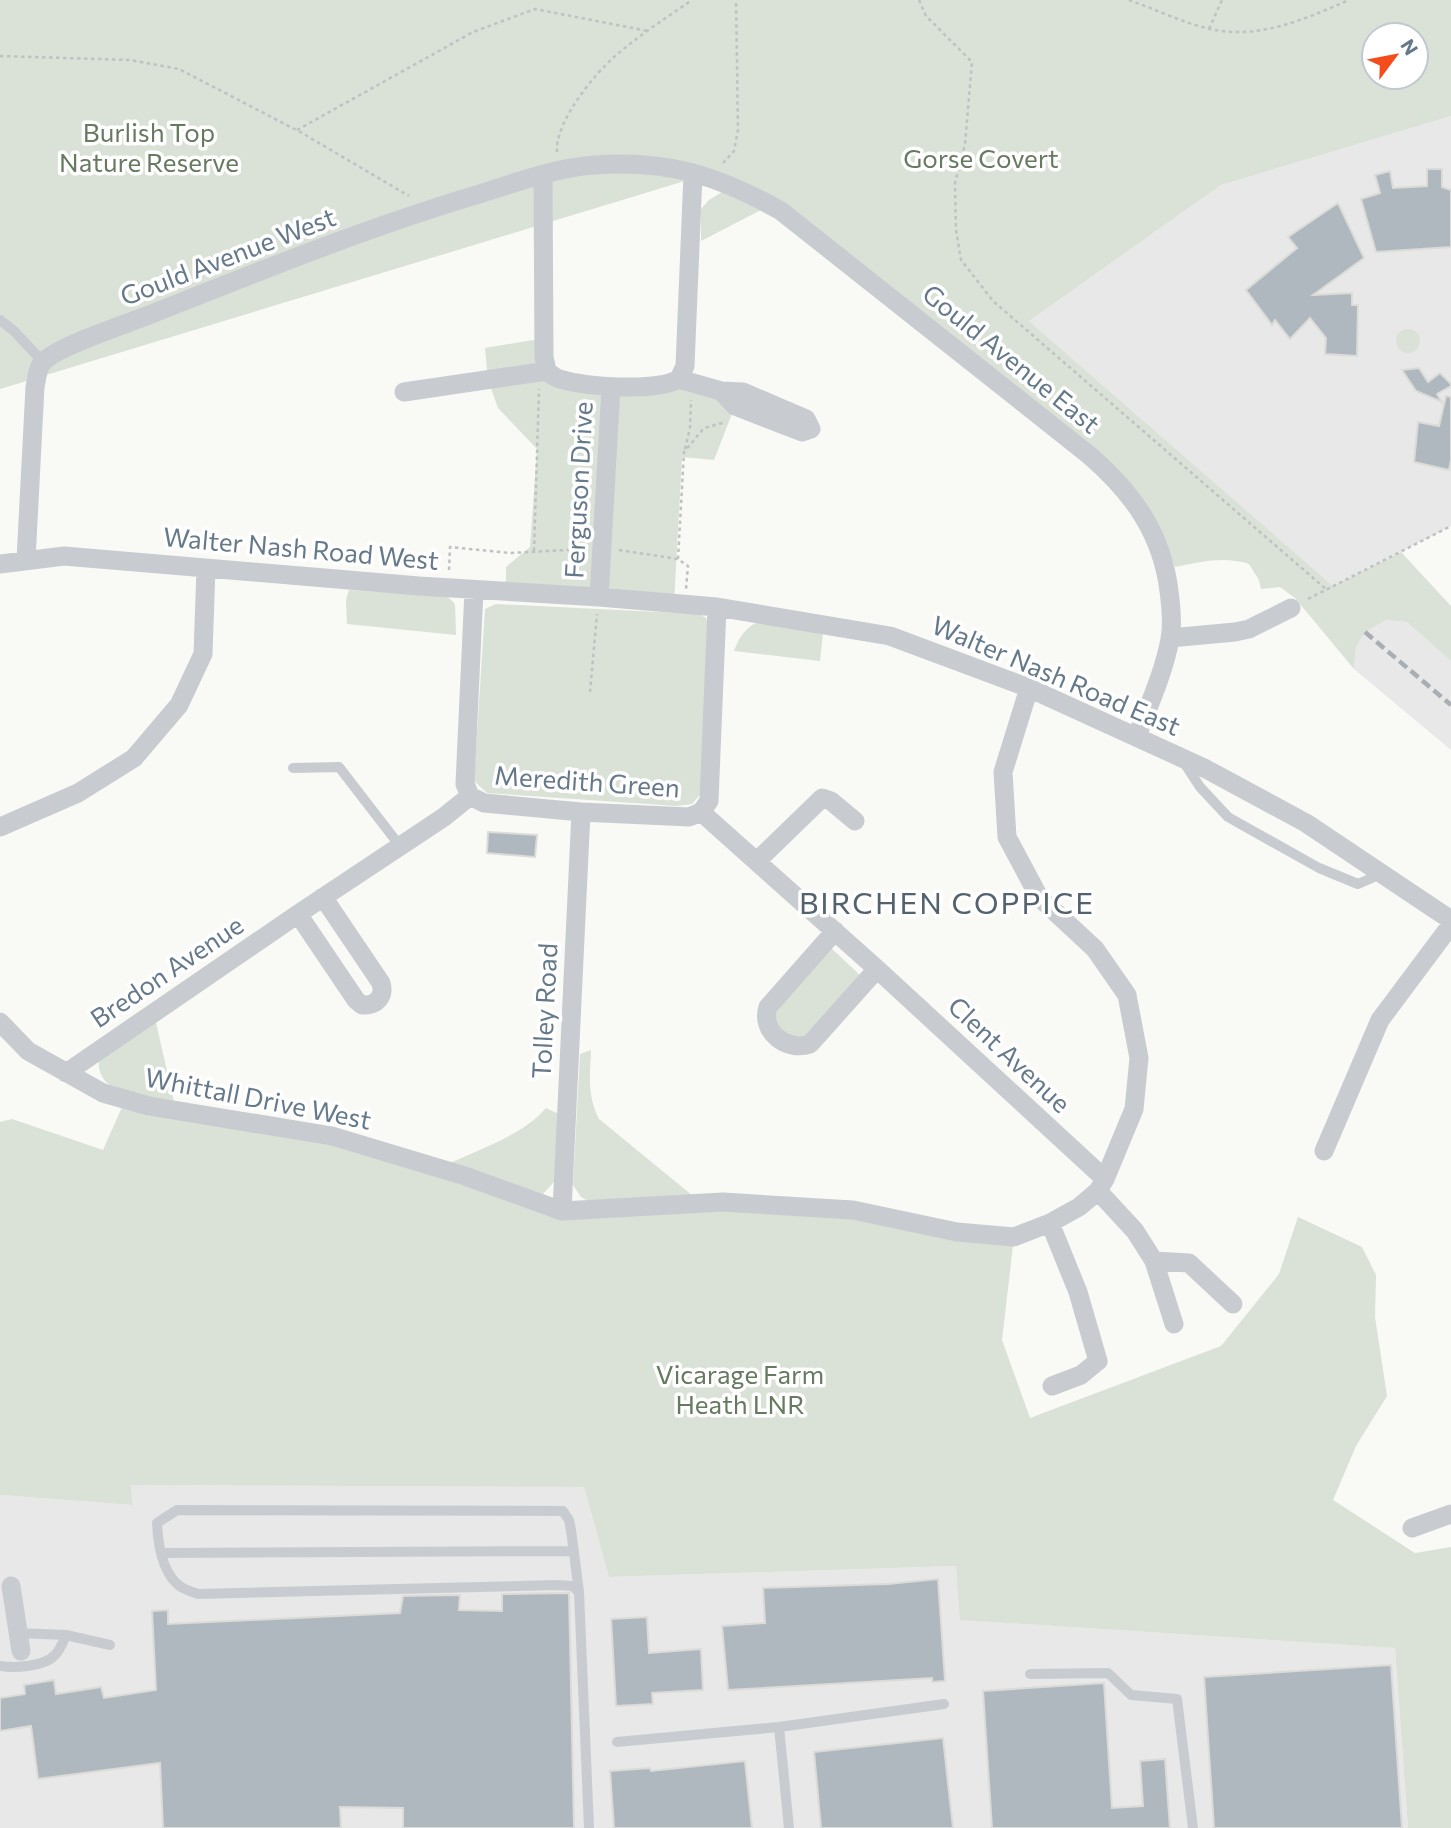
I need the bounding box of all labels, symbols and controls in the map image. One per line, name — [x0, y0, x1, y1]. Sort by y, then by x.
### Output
north arrow — [1360, 21, 1430, 91]
text: N — [1396, 35, 1423, 59]
park label: Burlish Top Nature Reserve — [59, 116, 239, 177]
park label: Gorse Covert — [903, 142, 1059, 173]
street label: Gould Avenue West — [115, 200, 340, 311]
street label: Gould Avenue East — [917, 277, 1107, 439]
street label: Ferguson Drive — [557, 401, 598, 579]
street label: Walter Nash Road West — [162, 520, 440, 575]
street label: Walter Nash Road East — [928, 608, 1186, 741]
street label: Meredith Green — [493, 759, 681, 802]
district label: BIRCHEN COPPICE — [799, 883, 1095, 920]
street label: Bredon Avenue — [84, 908, 248, 1033]
street label: Tolley Road — [524, 942, 563, 1080]
street label: Clent Avenue — [943, 990, 1077, 1118]
street label: Whittall Drive West — [143, 1060, 374, 1135]
park label: Vicarage Farm Heath LNR — [656, 1358, 824, 1419]

